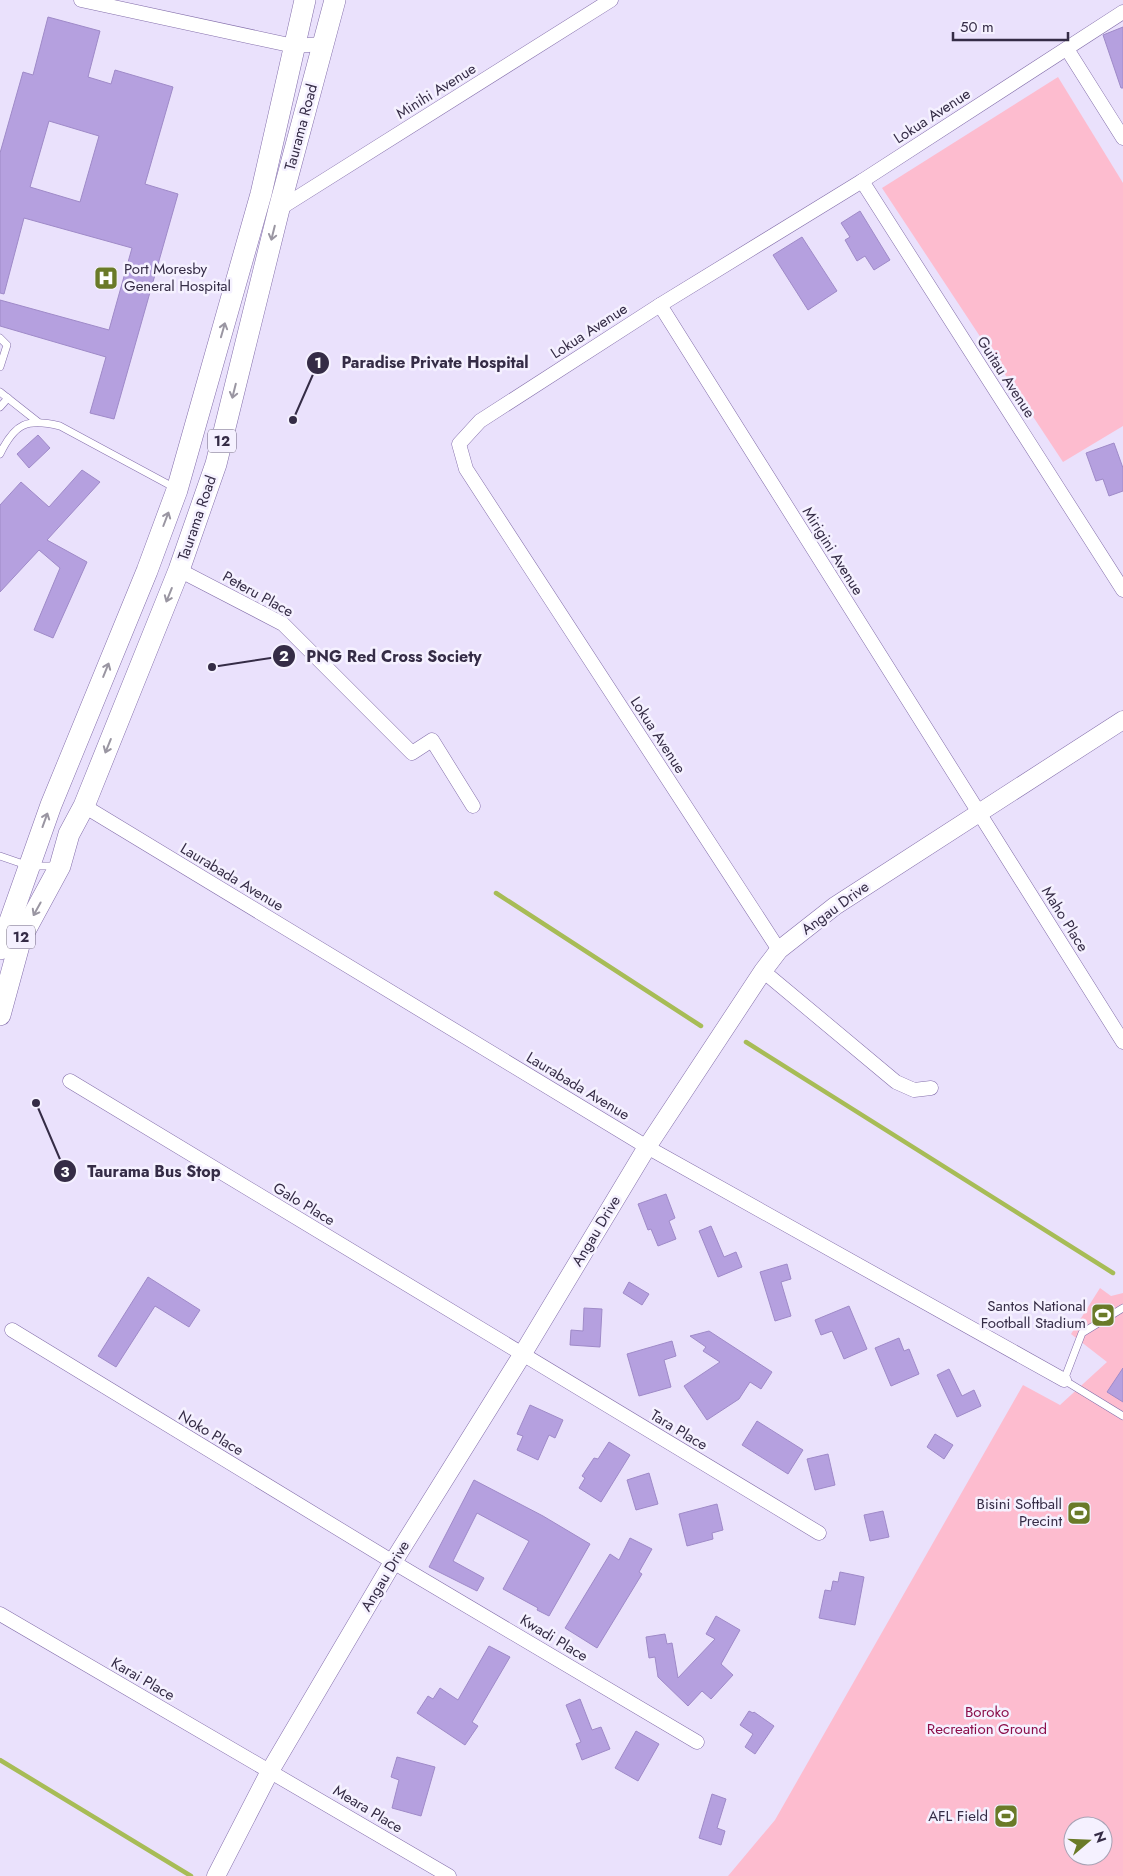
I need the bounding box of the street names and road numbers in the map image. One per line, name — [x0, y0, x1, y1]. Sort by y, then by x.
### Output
street label: Minihi Avenue — [392, 57, 481, 124]
street label: Taurama Road — [279, 81, 323, 173]
street label: Lokua Avenue — [889, 83, 975, 149]
street label: Lokua Avenue — [546, 298, 632, 364]
street label: Guitau Avenue — [971, 332, 1041, 422]
road number: 12 — [208, 430, 236, 452]
street label: Taurama Road — [172, 472, 222, 564]
street label: Mirigini Avenue — [797, 503, 869, 600]
street label: Peteru Place — [219, 565, 298, 623]
street label: Lokua Avenue — [625, 692, 691, 778]
street label: Laurabada Avenue — [176, 837, 288, 917]
street label: Angau Drive — [796, 876, 874, 940]
street label: Maho Place — [1036, 882, 1094, 956]
road number: 12 — [7, 926, 35, 949]
street label: Laurabada Avenue — [522, 1046, 634, 1126]
street label: Galo Place — [269, 1177, 339, 1231]
street label: Angau Drive — [566, 1191, 626, 1271]
street label: Tara Place — [646, 1404, 712, 1456]
street label: Noko Place — [174, 1405, 248, 1461]
street label: Angau Drive — [355, 1536, 415, 1616]
street label: Kwadi Place — [516, 1609, 592, 1667]
street label: Karai Place — [107, 1652, 179, 1706]
street label: Meara Place — [329, 1780, 407, 1839]

